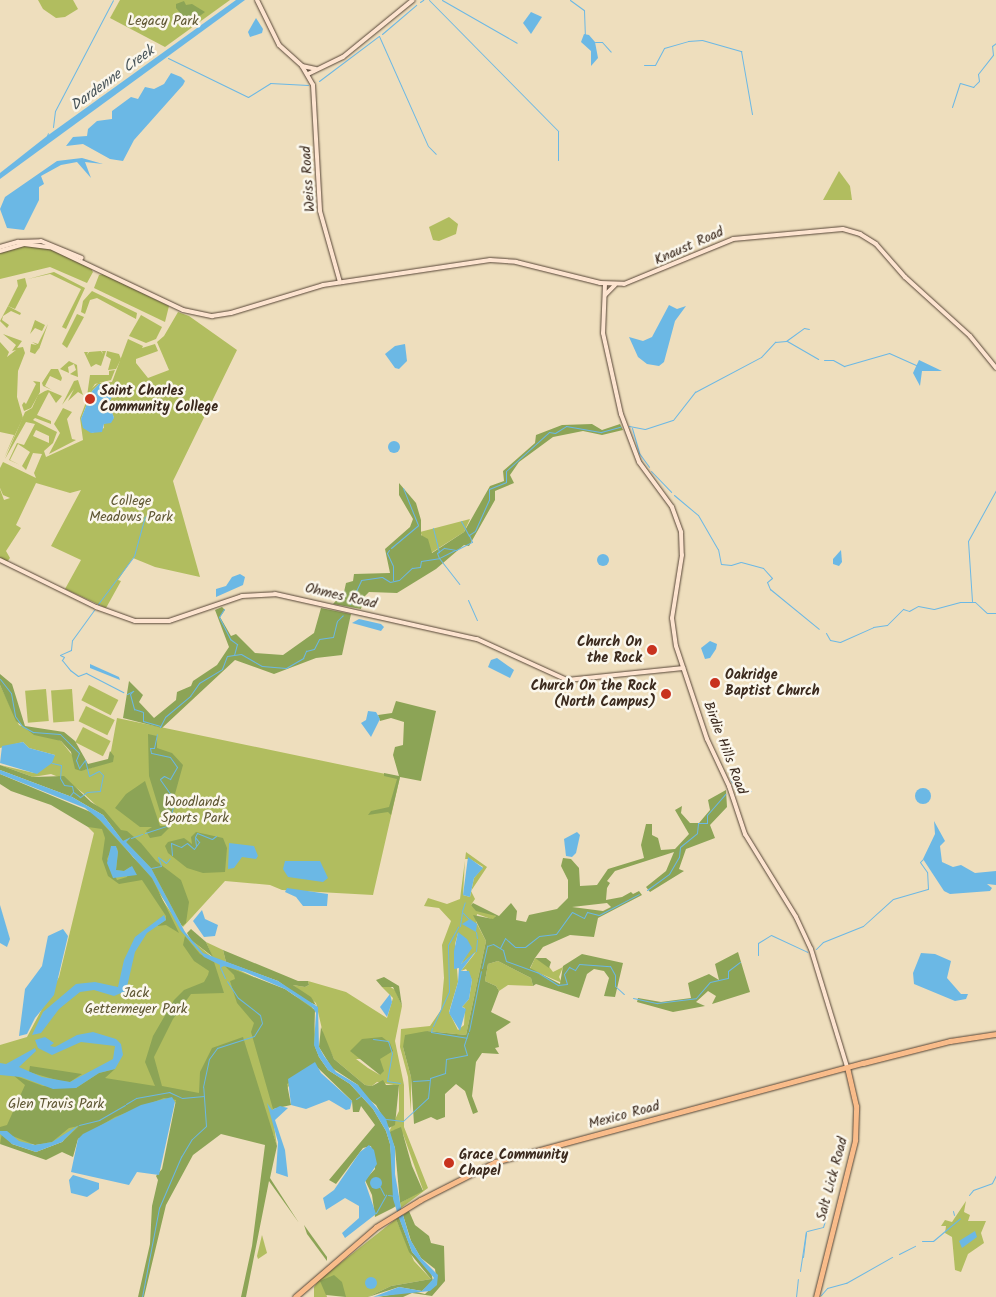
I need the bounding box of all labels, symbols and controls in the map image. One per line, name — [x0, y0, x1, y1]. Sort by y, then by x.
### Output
park label: Legacy Park — [128, 13, 198, 29]
water label: Dardenne Creek — [68, 43, 158, 115]
street label: Weiss Road — [297, 145, 319, 213]
street label: Knaust Road — [652, 223, 726, 269]
place label: Saint Charles Community College — [100, 383, 218, 416]
marker: Saint Charles Community College — [84, 393, 96, 405]
park label: College Meadows Park — [89, 493, 173, 526]
street label: Ohmes Road — [303, 580, 379, 612]
place label: Church On the Rock — [577, 634, 642, 666]
marker: Church On the Rock — [646, 644, 658, 656]
place label: Oakridge Baptist Church — [725, 667, 820, 700]
marker: Oakridge Baptist Church — [709, 677, 721, 689]
place label: Church On the Rock (North Campus) — [531, 678, 656, 710]
marker: Church On the Rock (North Campus) — [660, 688, 672, 700]
street label: Birdie Hills Road — [700, 699, 750, 797]
park label: Woodlands Sports Park — [161, 794, 229, 826]
park label: Jack Gettermeyer Park — [85, 985, 187, 1018]
park label: Glen Travis Park — [8, 1096, 104, 1112]
street label: Mexico Road — [587, 1097, 661, 1133]
street label: Salt Lick Road — [813, 1135, 851, 1223]
place label: Grace Community Chapel — [459, 1147, 568, 1180]
marker: Grace Community Chapel — [443, 1157, 455, 1169]

